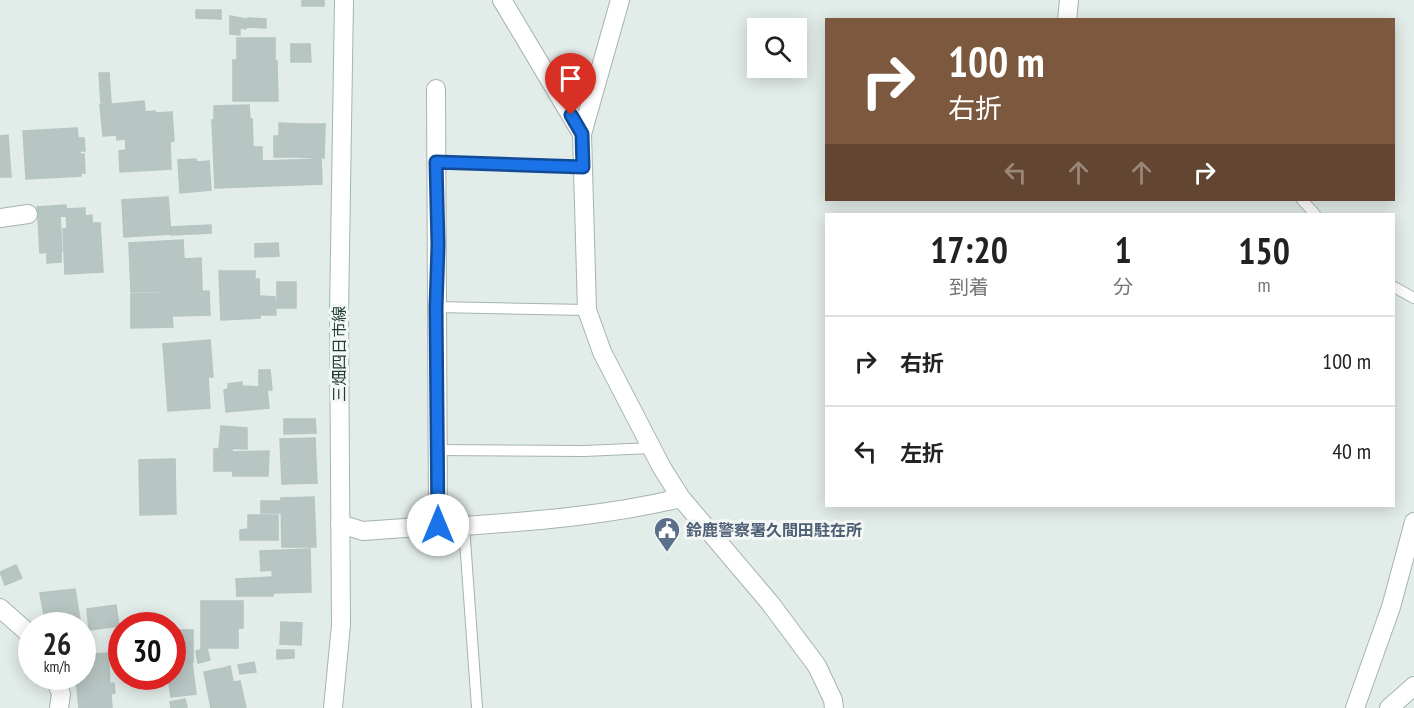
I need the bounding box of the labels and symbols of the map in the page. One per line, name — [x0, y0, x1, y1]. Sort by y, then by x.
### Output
pin — [545, 53, 596, 115]
street label: 三畑四日市線 — [329, 306, 349, 402]
position arrow — [406, 493, 470, 557]
public building icon: 鈴鹿警察署久間田駐在所 — [652, 515, 682, 553]
place label: 鈴鹿警察署久間田駐在所 — [686, 520, 862, 540]
speed limit sign: 30 — [108, 612, 186, 690]

